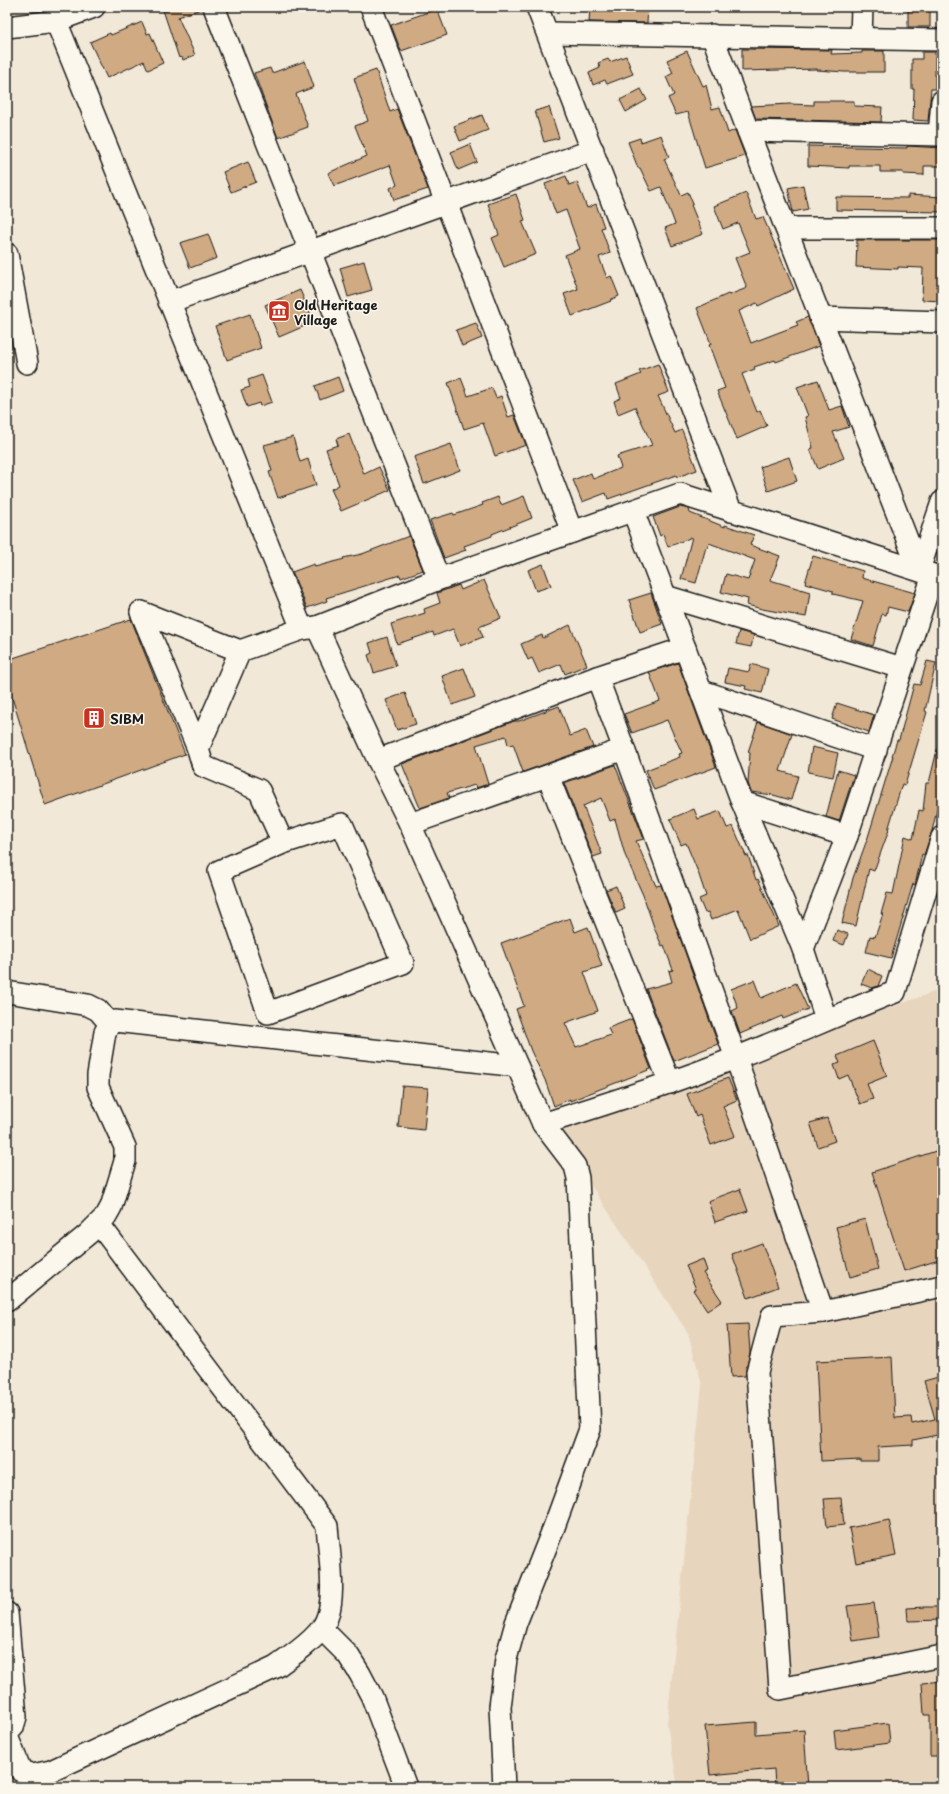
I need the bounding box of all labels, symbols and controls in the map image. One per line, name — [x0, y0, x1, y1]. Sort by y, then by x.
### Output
place label: Old Heritage Village — [294, 295, 378, 329]
museum icon: Old Heritage Village — [266, 298, 292, 324]
building icon: SIBM — [81, 705, 107, 731]
place label: SIBM — [110, 709, 144, 728]

